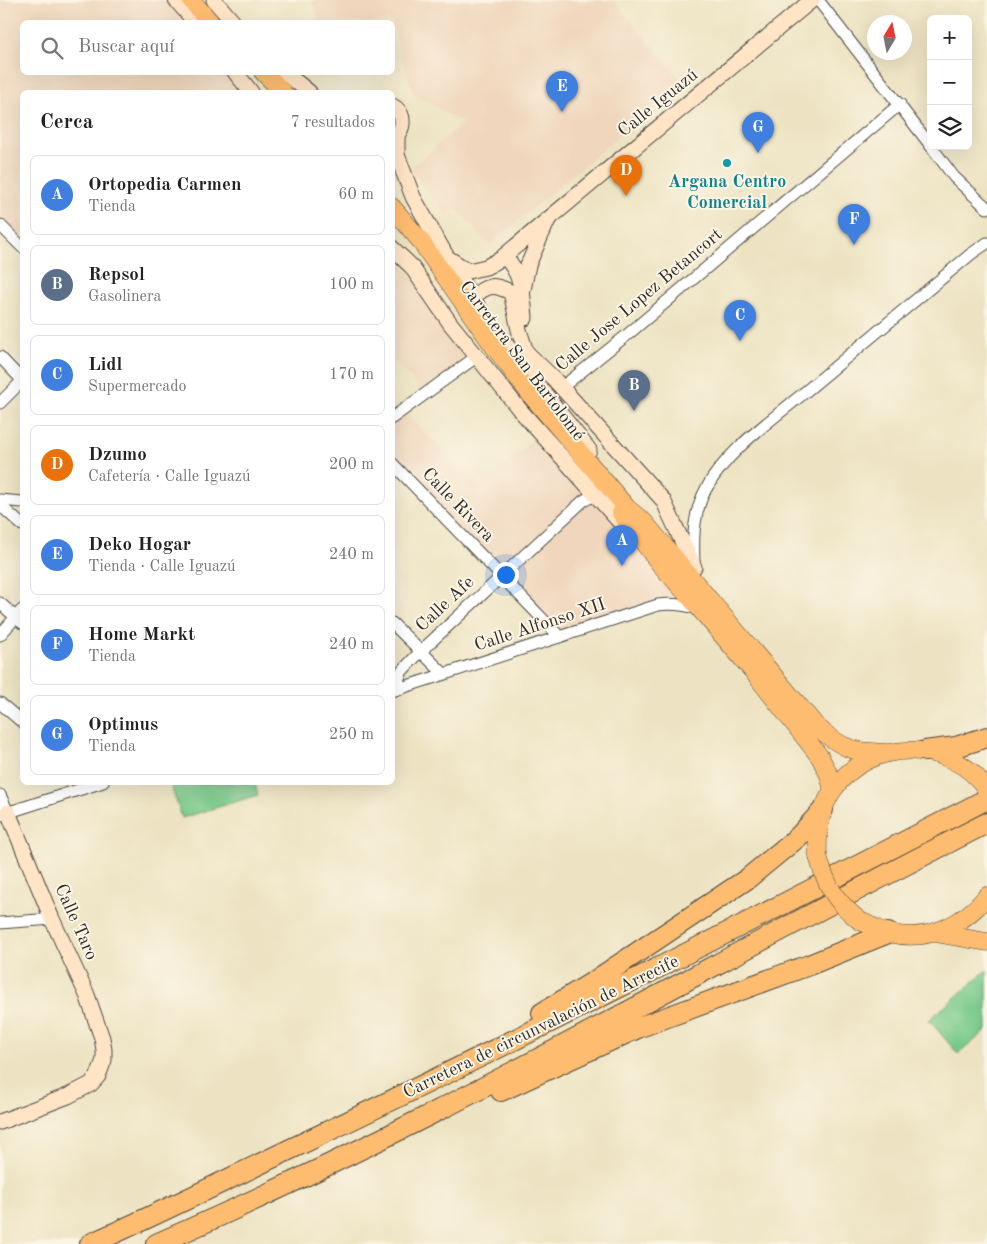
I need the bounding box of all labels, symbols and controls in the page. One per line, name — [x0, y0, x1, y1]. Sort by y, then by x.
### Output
north arrow — [867, 15, 912, 60]
map controls — [927, 15, 972, 150]
button: + — [927, 15, 972, 60]
search box — [20, 20, 395, 75]
icon: search — [38, 34, 66, 62]
text: Buscar aquí — [78, 38, 174, 57]
button: − — [927, 60, 972, 105]
street label: Calle Iguazú — [615, 65, 702, 140]
pin: E — [546, 71, 578, 112]
button: layers — [927, 105, 972, 150]
text: Cerca — [40, 112, 93, 133]
pin: G — [742, 112, 774, 153]
text: 7 resultados — [291, 115, 375, 131]
pin: D — [610, 155, 642, 196]
marker: Argana Centro Comercial — [721, 157, 733, 169]
place label: Argana Centro Comercial — [668, 173, 786, 212]
text: Ortopedia Carmen — [88, 176, 242, 195]
text: A — [51, 187, 63, 203]
text: 60 m — [338, 187, 374, 203]
text: Tienda — [88, 199, 136, 215]
pin: F — [838, 204, 870, 245]
street label: Calle Jose Lopez Betancort — [552, 225, 726, 375]
text: Repsol — [88, 266, 145, 285]
text: B — [51, 277, 63, 293]
text: 100 m — [329, 277, 374, 293]
street label: Carretera San Bartolomé — [456, 278, 588, 444]
text: Gasolinera — [88, 289, 161, 305]
pin: C — [724, 300, 756, 341]
text: Lidl — [88, 356, 122, 375]
text: C — [52, 367, 62, 383]
text: 170 m — [329, 367, 374, 383]
pin: B — [618, 370, 650, 411]
text: Supermercado — [88, 379, 186, 395]
text: Dzumo — [88, 446, 147, 465]
text: D — [51, 457, 63, 473]
text: 200 m — [329, 457, 374, 473]
street label: Calle Rivera — [419, 465, 498, 545]
text: Cafetería · Calle Iguazú — [88, 469, 251, 485]
pin: A — [606, 525, 638, 566]
text: Deko Hogar — [88, 536, 191, 555]
text: E — [51, 547, 63, 563]
text: 240 m — [329, 547, 374, 563]
text: Tienda · Calle Iguazú — [88, 559, 236, 575]
your location — [493, 562, 519, 588]
street label: Calle Afe — [413, 573, 477, 635]
street label: Calle Alfonso XII — [472, 595, 608, 655]
text: Home Markt — [88, 626, 195, 645]
text: F — [52, 637, 62, 653]
text: 240 m — [329, 637, 374, 653]
text: Tienda — [88, 649, 136, 665]
text: Optimus — [88, 716, 158, 735]
text: G — [51, 727, 63, 743]
text: 250 m — [329, 727, 374, 743]
text: Tienda — [88, 739, 136, 755]
street label: Calle Taro — [51, 881, 101, 963]
street label: Carretera de circunvalación de Arrecife — [400, 952, 682, 1102]

